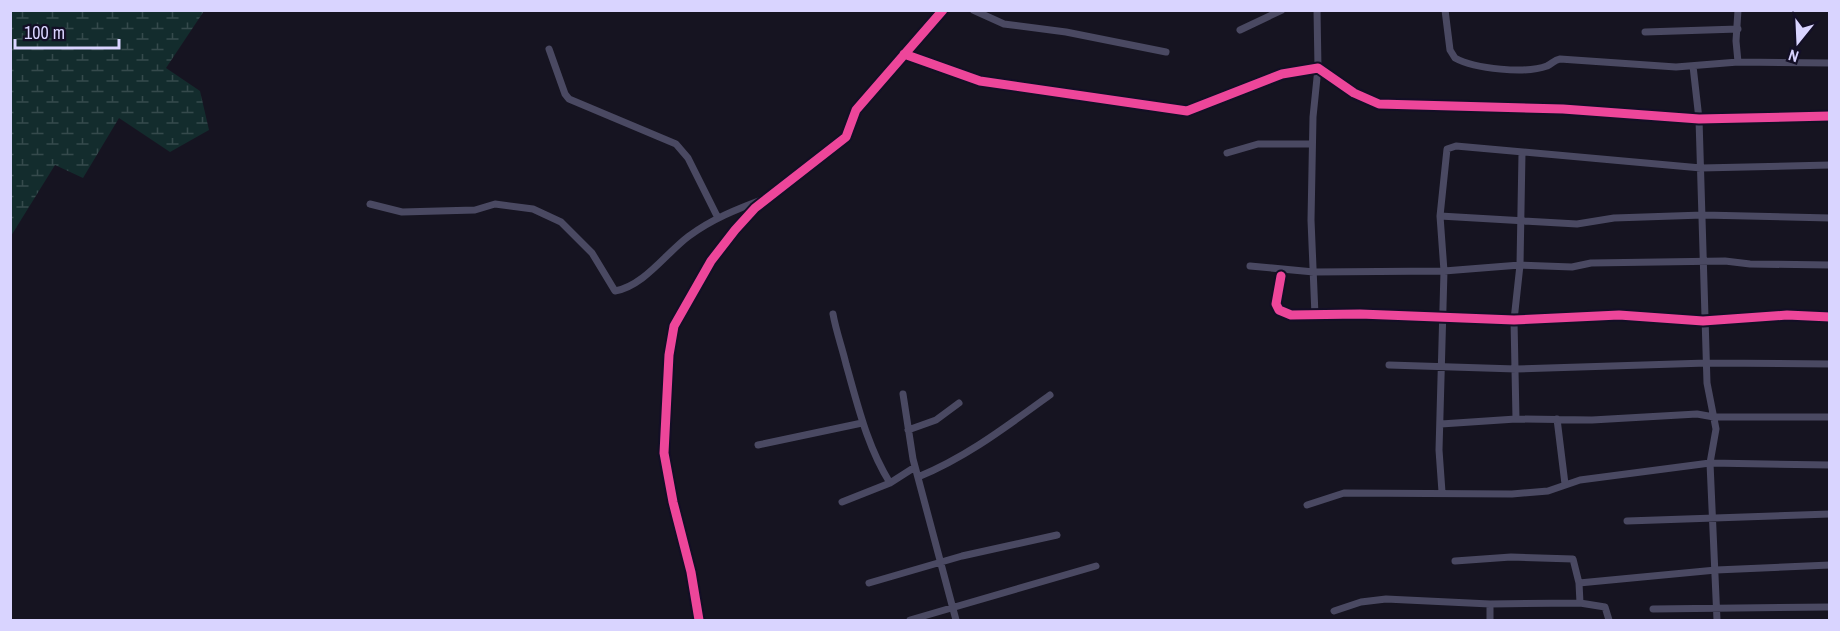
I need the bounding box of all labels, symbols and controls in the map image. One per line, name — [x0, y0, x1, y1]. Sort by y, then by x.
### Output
scale bar — [15, 12, 118, 50]
north arrow — [1768, 12, 1828, 72]
text: 100 m — [24, 20, 65, 45]
text: N — [1785, 44, 1801, 68]

